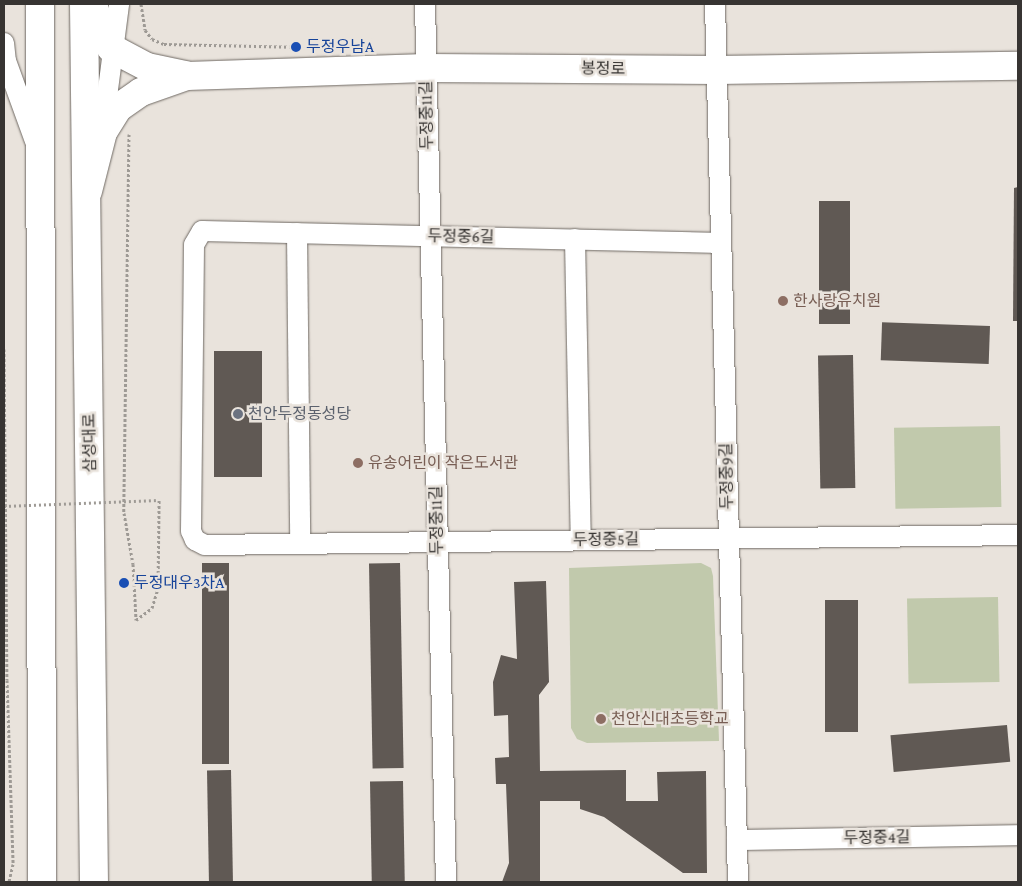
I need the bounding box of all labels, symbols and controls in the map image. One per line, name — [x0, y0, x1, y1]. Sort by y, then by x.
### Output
place label: 두정우남A — [306, 37, 374, 57]
marker: 두정우남A — [290, 41, 302, 53]
street label: 봉정로 — [581, 59, 625, 79]
street label: 두정중11길 — [417, 80, 437, 150]
street label: 두정중6길 — [427, 227, 495, 247]
place label: 한사랑유치원 — [793, 291, 881, 311]
marker: 한사랑유치원 — [777, 295, 789, 307]
place label: 천안두정동성당 — [248, 404, 351, 424]
marker: 천안두정동성당 — [232, 408, 244, 420]
street label: 삼성대로 — [80, 413, 100, 473]
street label: 두정중9길 — [717, 442, 737, 510]
place label: 유송어린이 작은도서관 — [368, 453, 518, 473]
marker: 유송어린이 작은도서관 — [352, 457, 364, 469]
street label: 두정중11길 — [427, 485, 447, 555]
street label: 두정중5길 — [573, 530, 639, 550]
place label: 두정대우3차A — [134, 573, 224, 593]
marker: 두정대우3차A — [118, 577, 130, 589]
place label: 천안신대초등학교 — [611, 709, 729, 729]
marker: 천안신대초등학교 — [595, 713, 607, 725]
street label: 두정중4길 — [843, 828, 911, 848]

